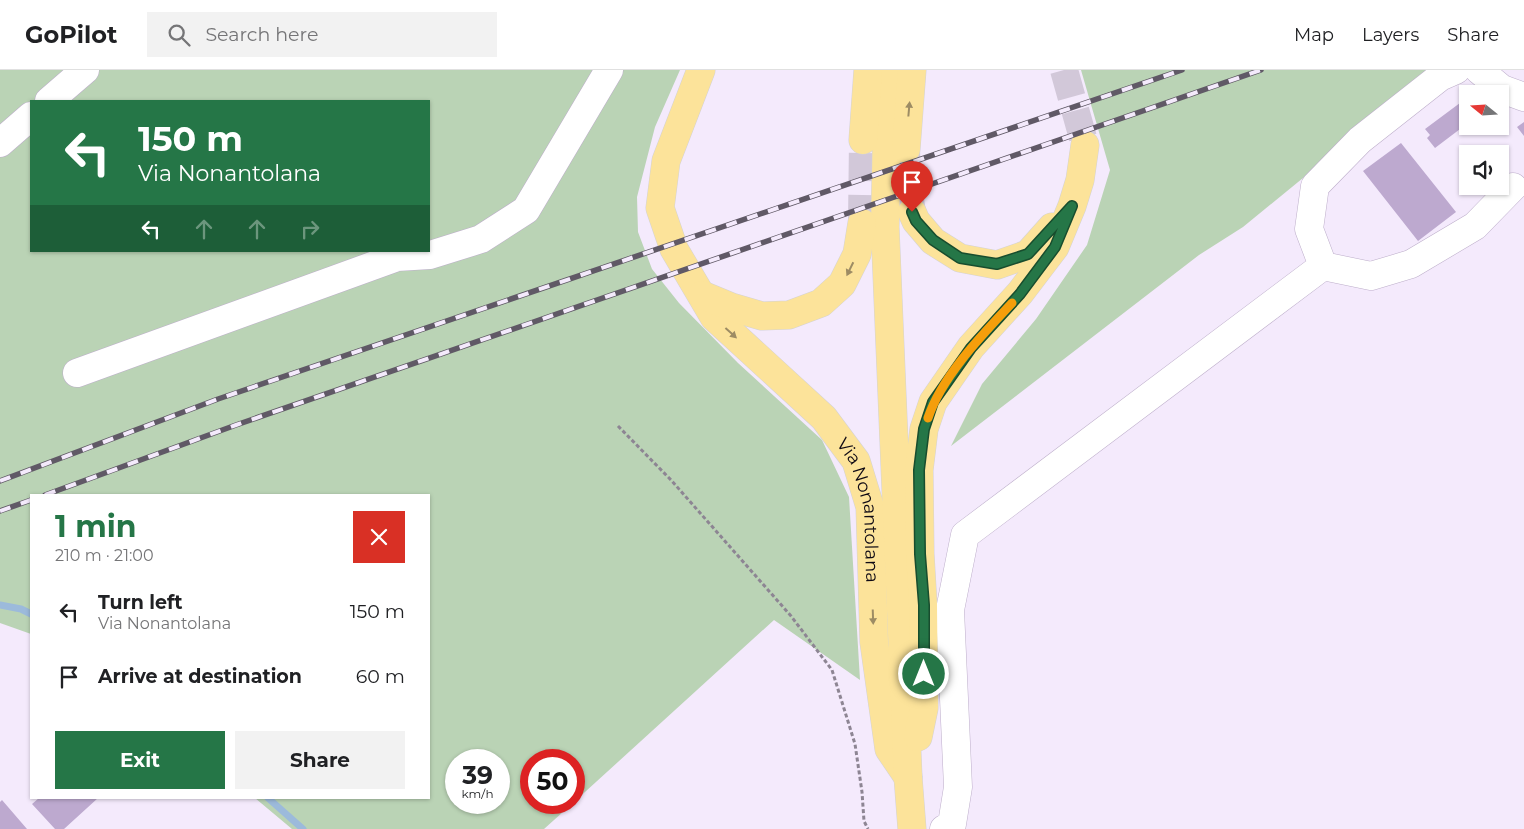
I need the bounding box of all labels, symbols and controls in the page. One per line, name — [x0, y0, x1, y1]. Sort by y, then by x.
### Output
search box — [147, 12, 497, 57]
text: GoPilot — [25, 20, 117, 49]
icon: search — [165, 21, 193, 49]
text: Search here — [205, 23, 318, 46]
text: Map — [1294, 24, 1334, 46]
text: Layers — [1362, 24, 1419, 46]
text: Share — [1447, 24, 1499, 46]
north arrow — [1459, 85, 1509, 135]
map controls — [1459, 85, 1509, 195]
one-way arrow — [905, 101, 913, 117]
text: 150 m — [138, 117, 243, 160]
icon: left — [55, 120, 120, 185]
button: sound — [1459, 145, 1509, 195]
text: Via Nonantolana — [138, 160, 321, 187]
pin — [891, 161, 933, 212]
icon: arrive — [898, 168, 926, 196]
icon: left — [137, 215, 165, 243]
icon: ahead — [190, 215, 218, 243]
icon: ahead — [243, 215, 271, 243]
icon: right — [296, 215, 324, 243]
one-way arrow — [845, 262, 853, 276]
one-way arrow — [725, 327, 737, 339]
street label: Via Nonantolana — [832, 434, 883, 583]
text: 1 min — [55, 508, 136, 545]
button: close — [353, 511, 405, 563]
text: 210 m · 21:00 — [55, 546, 153, 565]
text: Turn left — [98, 591, 183, 614]
icon: left — [55, 598, 83, 626]
text: 150 m — [350, 600, 405, 623]
one-way arrow — [870, 609, 878, 625]
text: Via Nonantolana — [98, 614, 231, 633]
position arrow — [897, 647, 949, 699]
icon: arrive — [55, 663, 83, 691]
text: Arrive at destination — [98, 665, 302, 688]
text: 60 m — [356, 665, 405, 688]
button: Exit — [55, 731, 225, 789]
button: Share — [235, 731, 405, 789]
speed limit sign: 50 — [520, 749, 585, 814]
text: 39 — [462, 760, 493, 790]
text: km/h — [461, 786, 494, 801]

